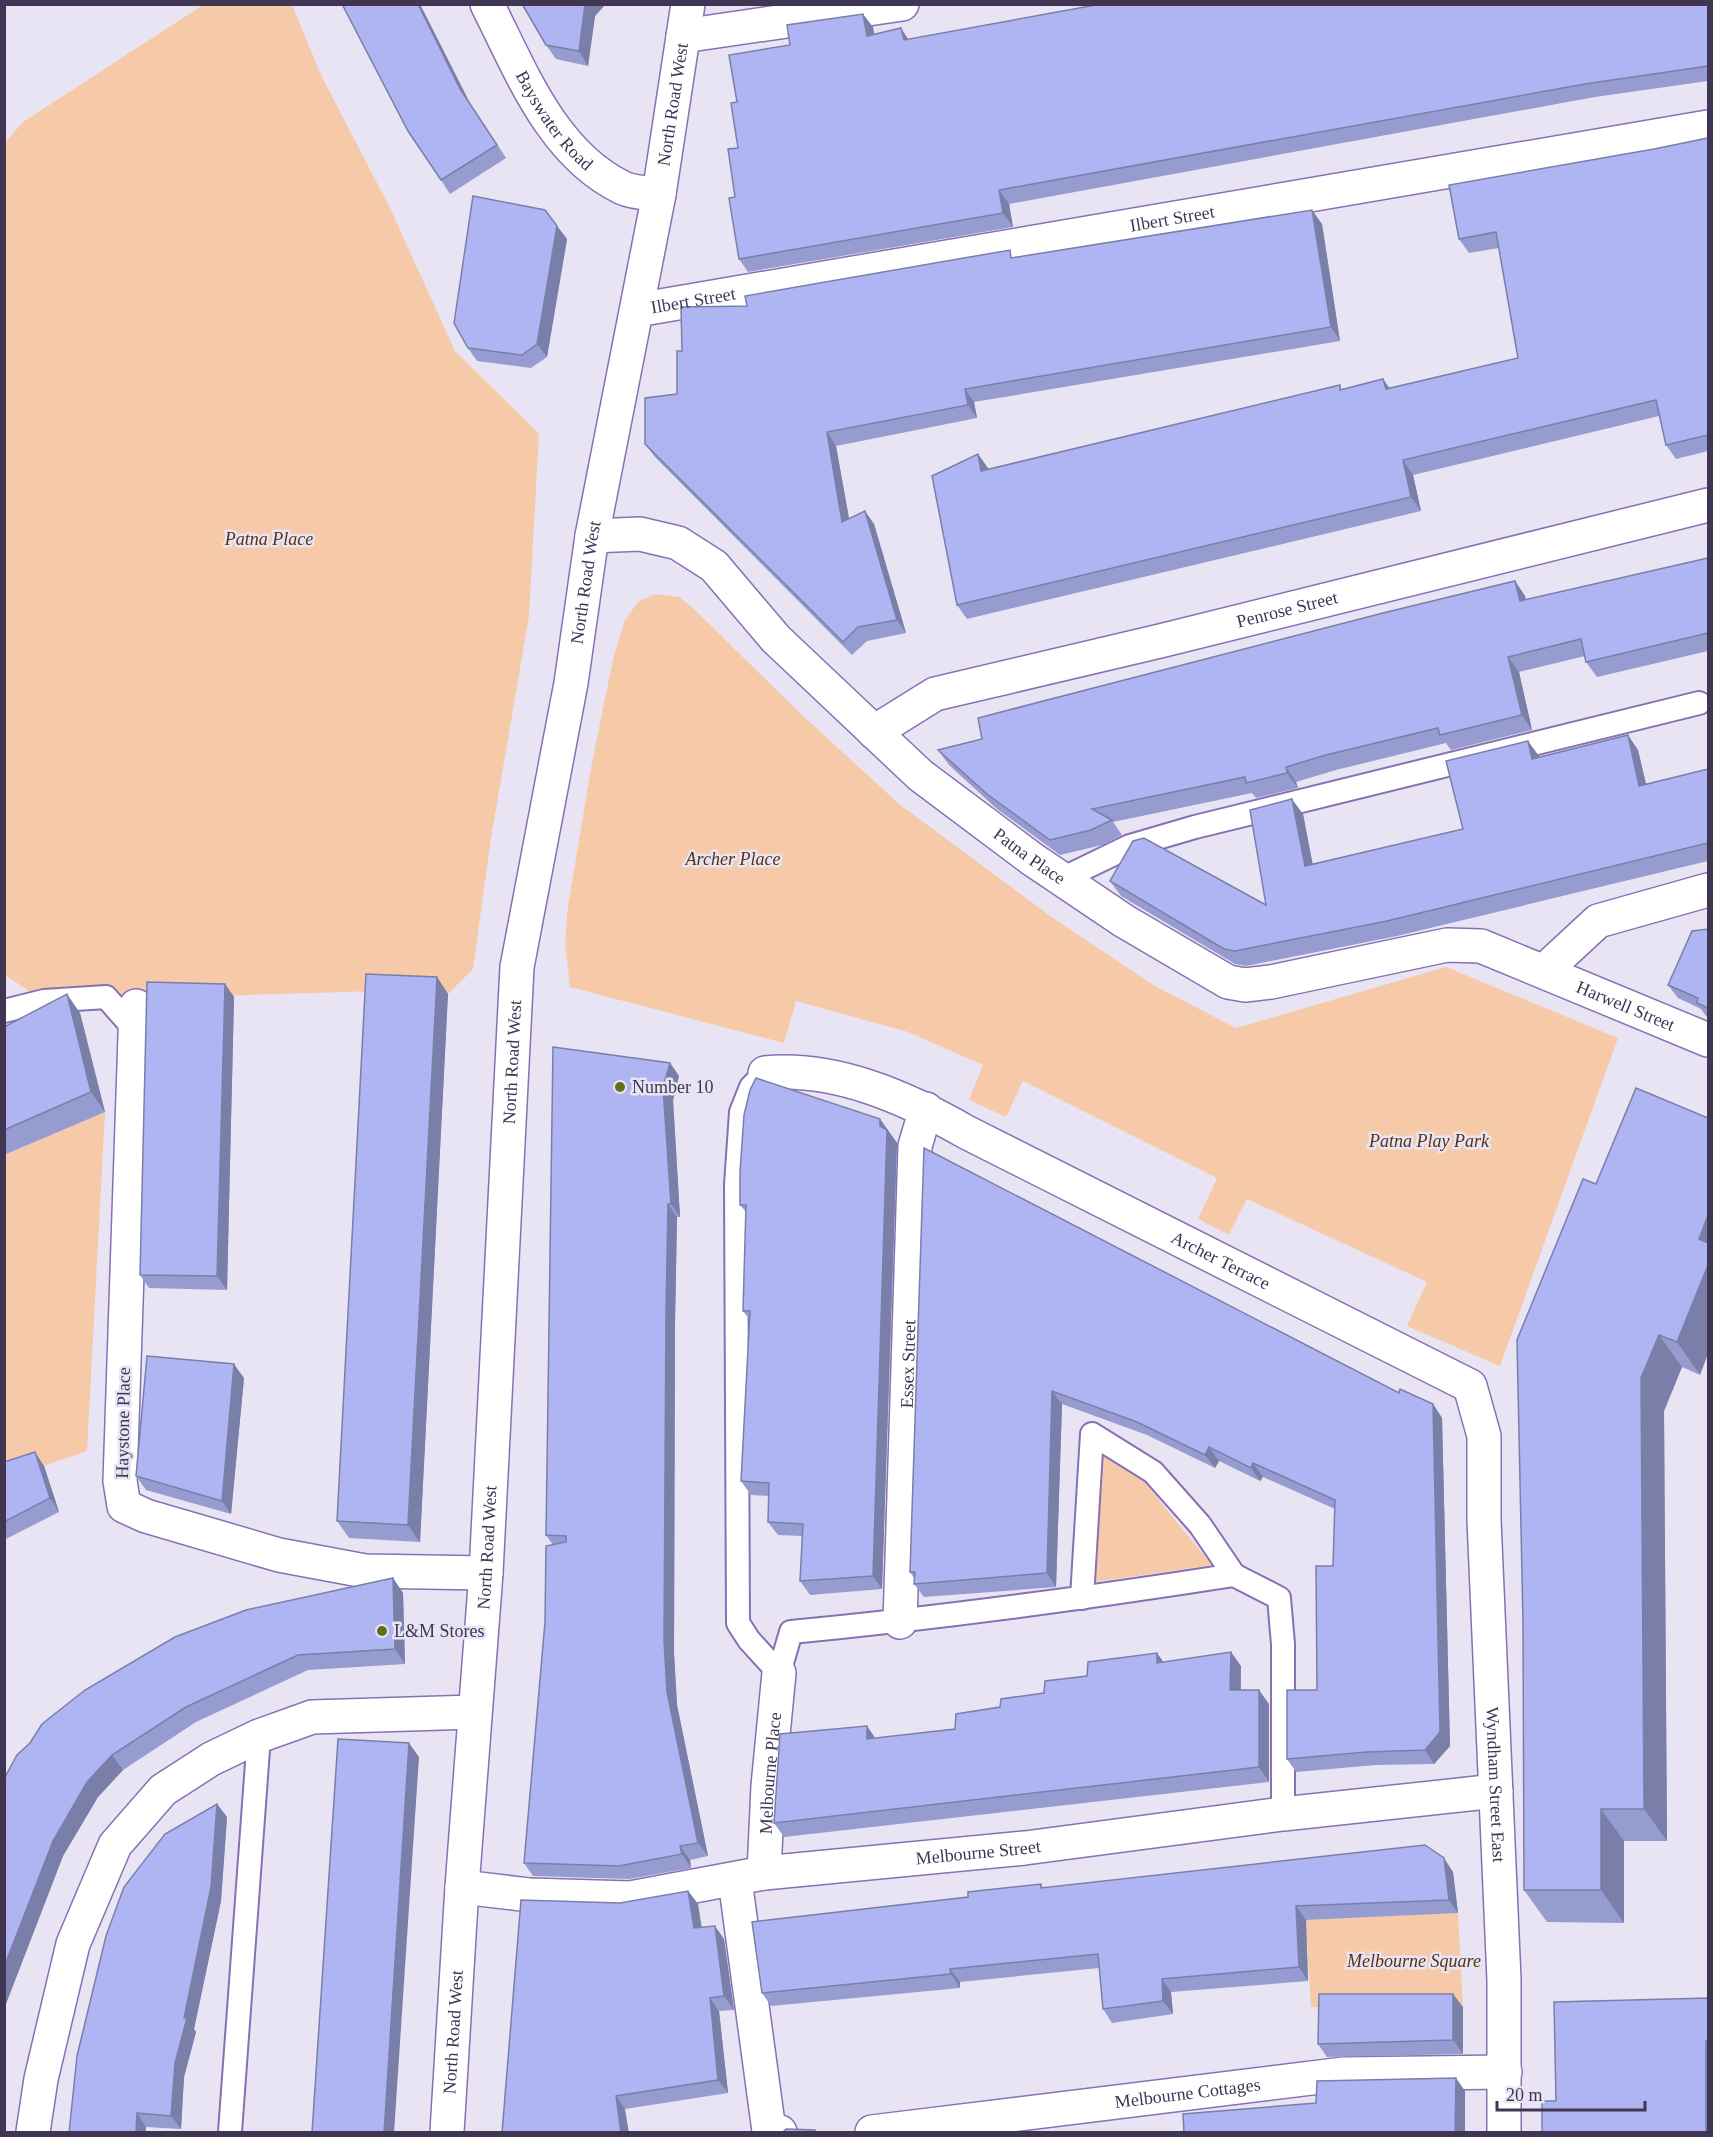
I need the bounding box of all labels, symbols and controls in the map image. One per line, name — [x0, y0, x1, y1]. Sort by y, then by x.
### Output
street label: North Road West — [653, 41, 692, 167]
street label: Bayswater Road — [512, 67, 597, 174]
street label: Ilbert Street — [1128, 201, 1216, 236]
street label: Ilbert Street — [649, 283, 737, 317]
street label: North Road West — [567, 519, 605, 645]
park label: Patna Place — [224, 529, 313, 549]
street label: Penrose Street — [1234, 587, 1340, 632]
street label: Patna Place — [990, 824, 1069, 889]
park label: Archer Place — [685, 849, 780, 869]
street label: Harwell Street — [1573, 977, 1678, 1035]
street label: North Road West — [499, 999, 525, 1125]
place label: Number 10 — [632, 1077, 713, 1097]
marker: Number 10 — [613, 1080, 627, 1094]
park label: Patna Play Park — [1368, 1131, 1490, 1151]
street label: Archer Terrace — [1168, 1227, 1273, 1294]
street label: Essex Street — [897, 1320, 920, 1409]
street label: Haystone Place — [112, 1367, 134, 1479]
street label: North Road West — [473, 1485, 500, 1610]
place label: L&M Stores — [394, 1621, 485, 1641]
marker: L&M Stores — [375, 1624, 389, 1638]
street label: Wyndham Street East — [1482, 1706, 1509, 1863]
street label: Melbourne Place — [756, 1711, 785, 1835]
street label: Melbourne Street — [915, 1836, 1042, 1868]
park label: Melbourne Square — [1346, 1951, 1481, 1971]
street label: North Road West — [439, 1970, 467, 2095]
street label: Melbourne Cottages — [1114, 2074, 1262, 2112]
scale bar — [1497, 2074, 1646, 2112]
text: 20 m — [1506, 2085, 1543, 2105]

